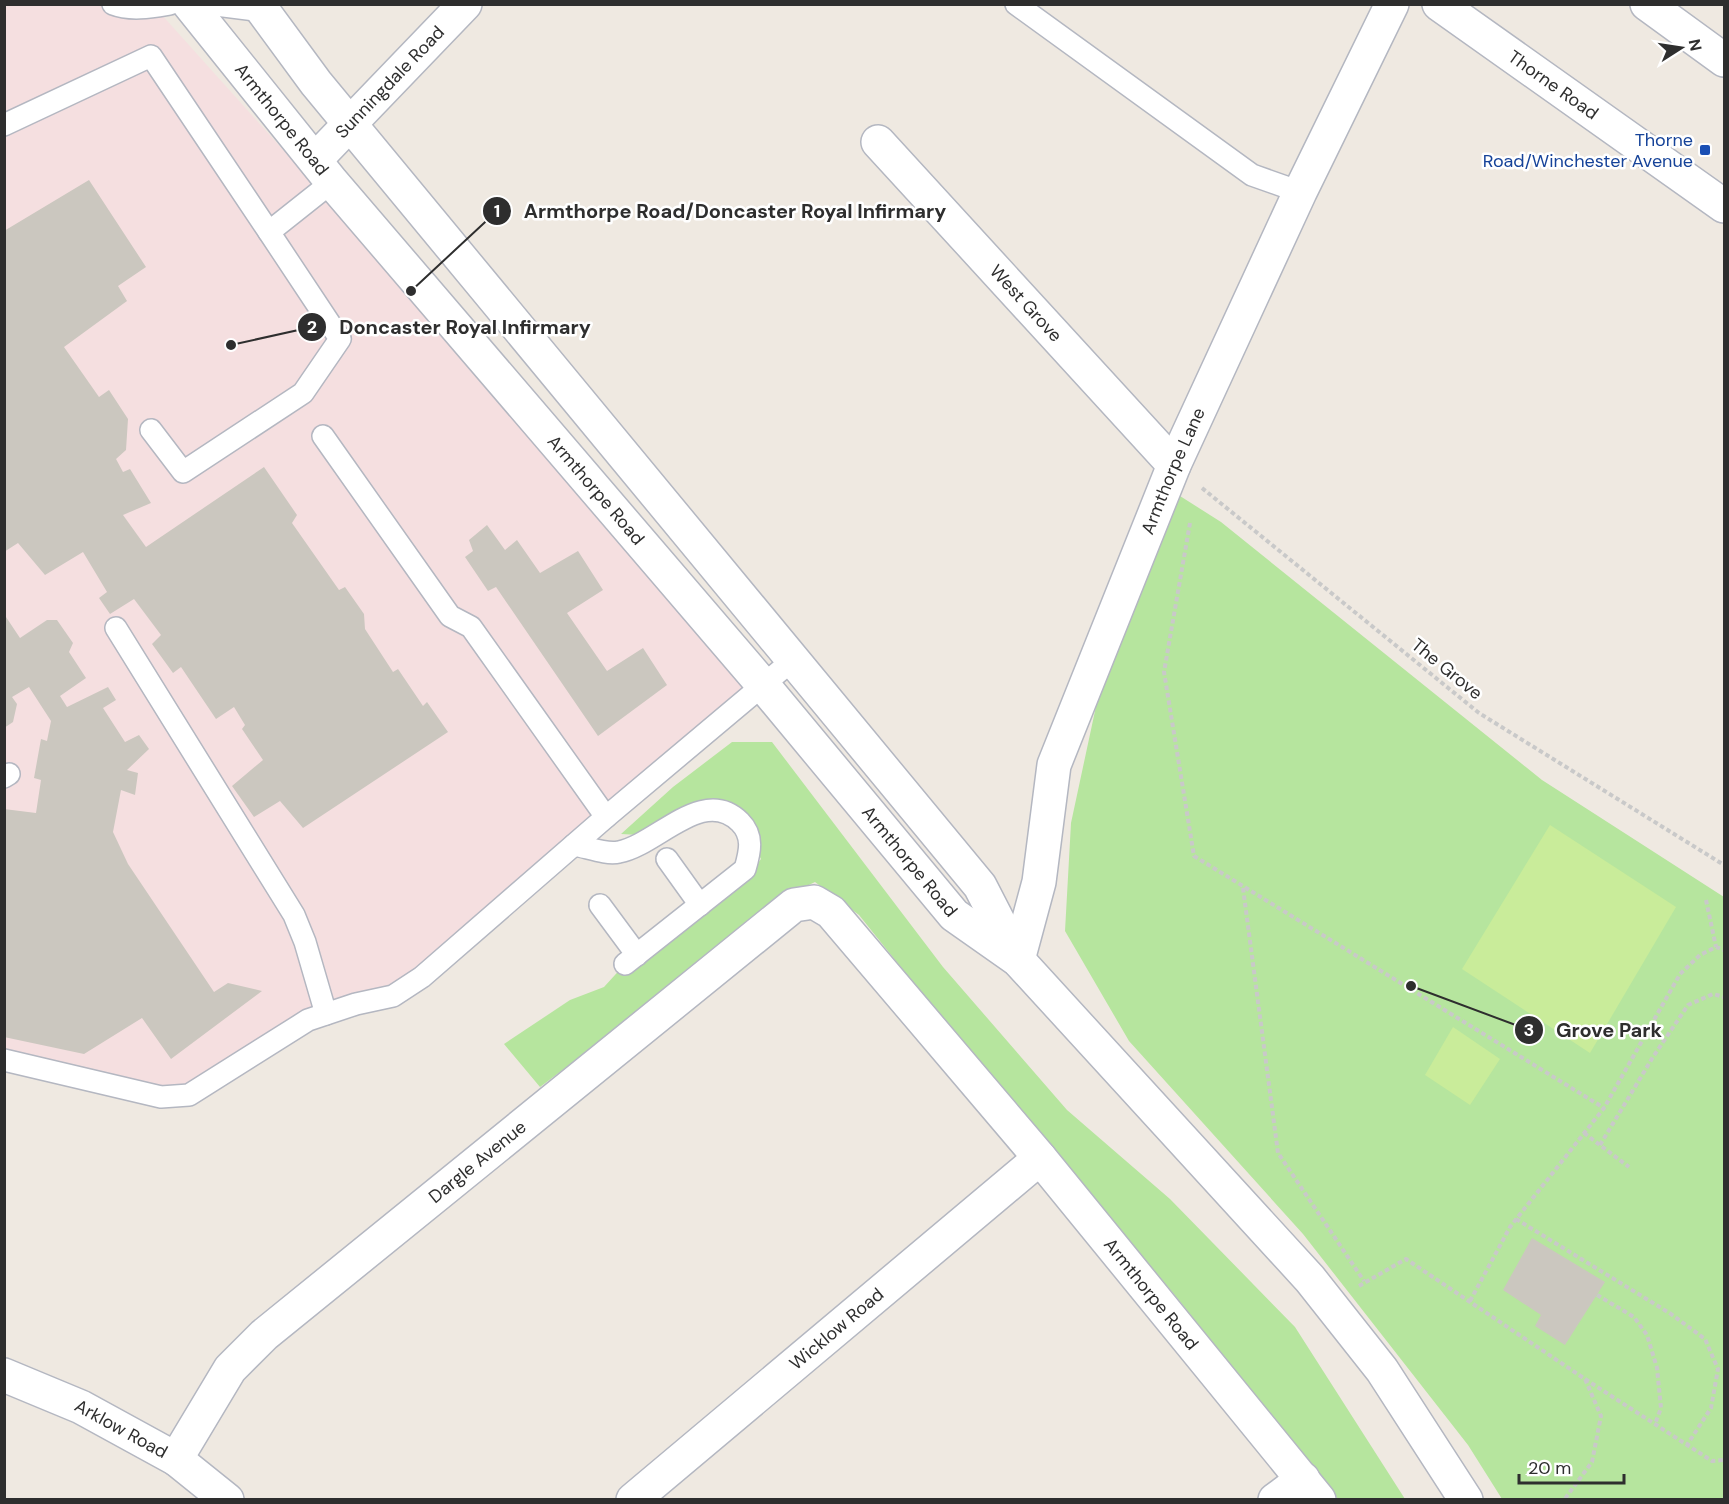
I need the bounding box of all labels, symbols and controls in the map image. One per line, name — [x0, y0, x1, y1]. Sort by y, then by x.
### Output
north arrow — [1651, 18, 1711, 78]
street label: Sunningdale Road — [330, 21, 450, 144]
text: N — [1684, 37, 1707, 53]
street label: Thorne Road — [1503, 45, 1603, 125]
street label: Armthorpe Road — [229, 58, 334, 181]
place label: Thorne Road/Winchester Avenue — [1483, 128, 1693, 173]
marker: Thorne Road/Winchester Avenue — [1698, 143, 1712, 157]
callout: Armthorpe Road/Doncaster Royal Infirmary — [482, 192, 958, 230]
text: Armthorpe Road/Doncaster Royal Infirmary — [524, 198, 946, 224]
text: 1 — [494, 199, 500, 223]
street label: West Grove — [984, 260, 1067, 347]
callout: Doncaster Royal Infirmary — [297, 308, 603, 346]
text: Doncaster Royal Infirmary — [339, 314, 591, 340]
text: 2 — [307, 315, 317, 339]
street label: Armthorpe Lane — [1135, 404, 1211, 538]
street label: Armthorpe Road — [542, 430, 650, 550]
street label: The Grove — [1406, 633, 1488, 705]
street label: Armthorpe Road — [856, 801, 963, 922]
callout: Grove Park — [1514, 1011, 1674, 1049]
text: Grove Park — [1556, 1017, 1662, 1043]
text: 3 — [1524, 1018, 1534, 1042]
street label: Dargle Avenue — [424, 1115, 531, 1209]
street label: Armthorpe Road — [1098, 1233, 1204, 1355]
street label: Wicklow Road — [785, 1282, 889, 1375]
street label: Arklow Road — [70, 1394, 172, 1464]
scale bar — [1519, 1447, 1624, 1485]
text: 20 m — [1528, 1456, 1571, 1480]

